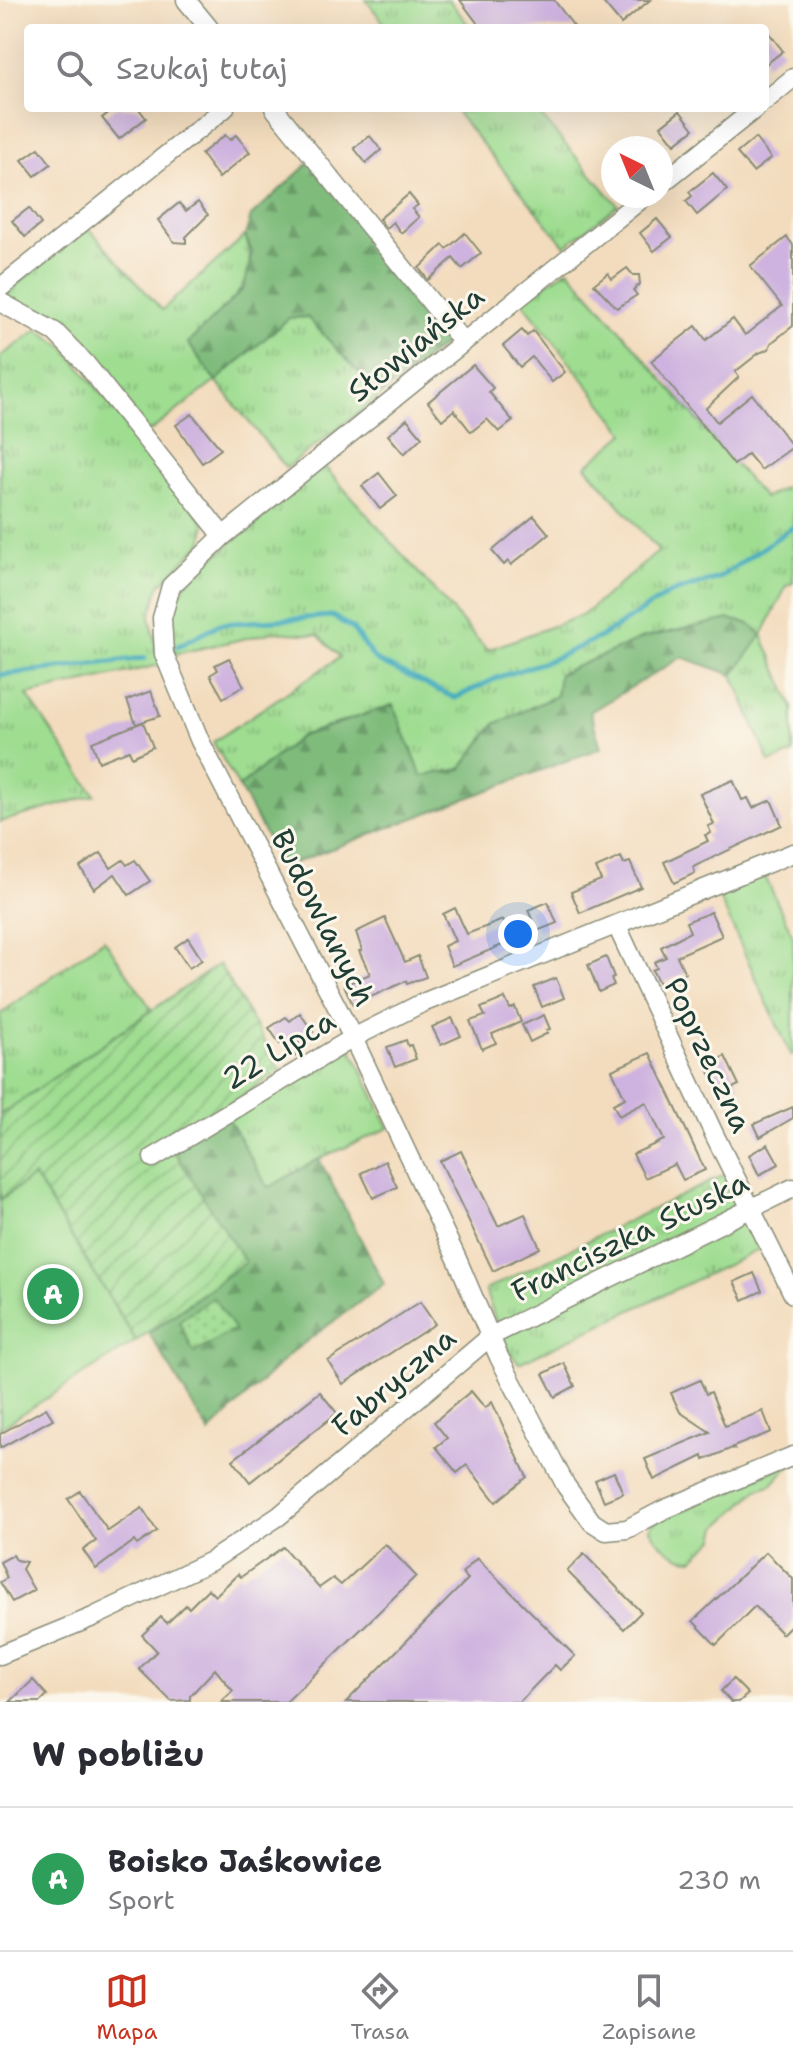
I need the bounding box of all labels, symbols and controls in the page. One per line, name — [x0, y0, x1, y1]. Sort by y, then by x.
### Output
search box — [24, 24, 769, 112]
icon: search — [52, 46, 96, 90]
text: Szukaj tutaj — [116, 48, 288, 89]
north arrow — [601, 136, 673, 208]
street label: Słowiańska — [339, 276, 493, 411]
street label: Budowlanych — [261, 822, 386, 1013]
your location — [498, 914, 538, 954]
street label: Poprzeczna — [655, 970, 762, 1140]
street label: 22 Lipca — [215, 1000, 343, 1099]
street label: Franciszka Stuska — [504, 1161, 755, 1312]
pin: A — [27, 1264, 79, 1324]
street label: Fabryczna — [323, 1317, 465, 1446]
text: W pobliżu — [32, 1731, 205, 1777]
text: Boisko Jaśkowice — [108, 1841, 382, 1882]
text: A — [48, 1862, 68, 1897]
text: 230 m — [677, 1862, 761, 1897]
text: Sport — [108, 1882, 175, 1917]
tab: Mapa — [97, 1969, 157, 2046]
tab: Trasa — [350, 1969, 409, 2046]
tab: Zapisane — [602, 1969, 696, 2046]

